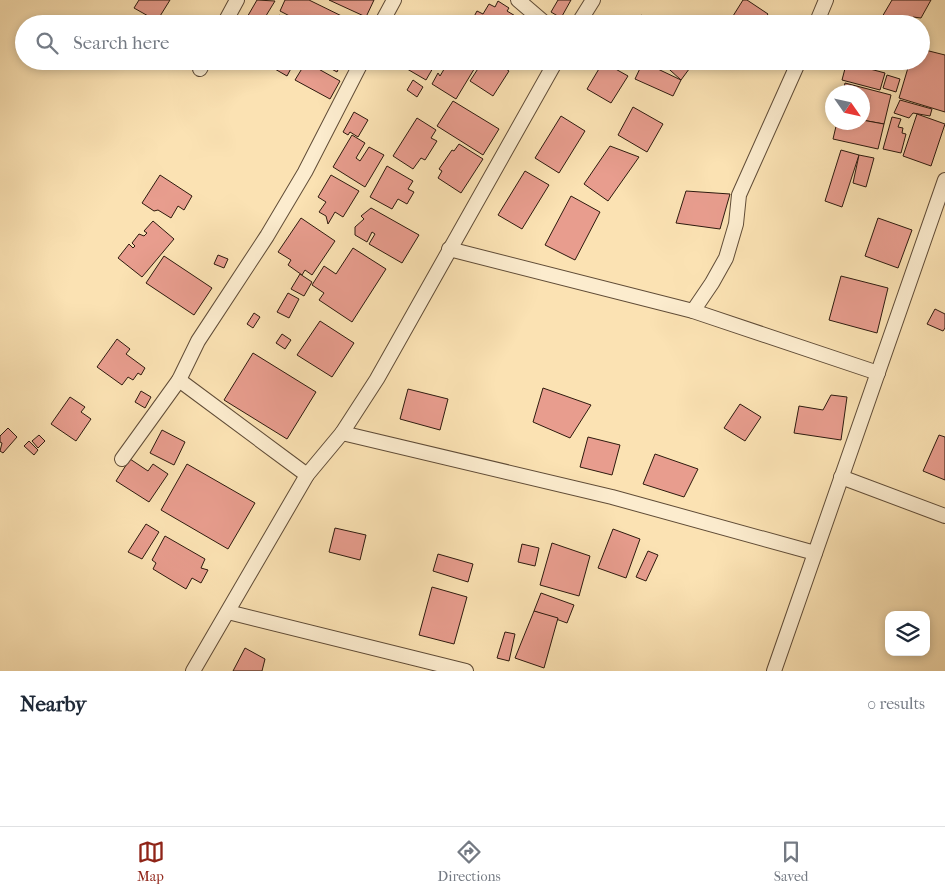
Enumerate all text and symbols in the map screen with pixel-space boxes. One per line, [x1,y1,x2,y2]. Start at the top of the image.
search box [15,15,930,70]
icon: search [33,29,61,57]
text: Search here [73,32,169,54]
north arrow [825,85,870,130]
map controls [885,611,930,656]
button: layers [885,611,930,656]
text: Nearby [20,692,86,716]
text: 0 results [867,694,925,713]
tab: Map [137,838,165,885]
tab: Directions [438,838,501,885]
tab: Saved [774,838,808,885]

